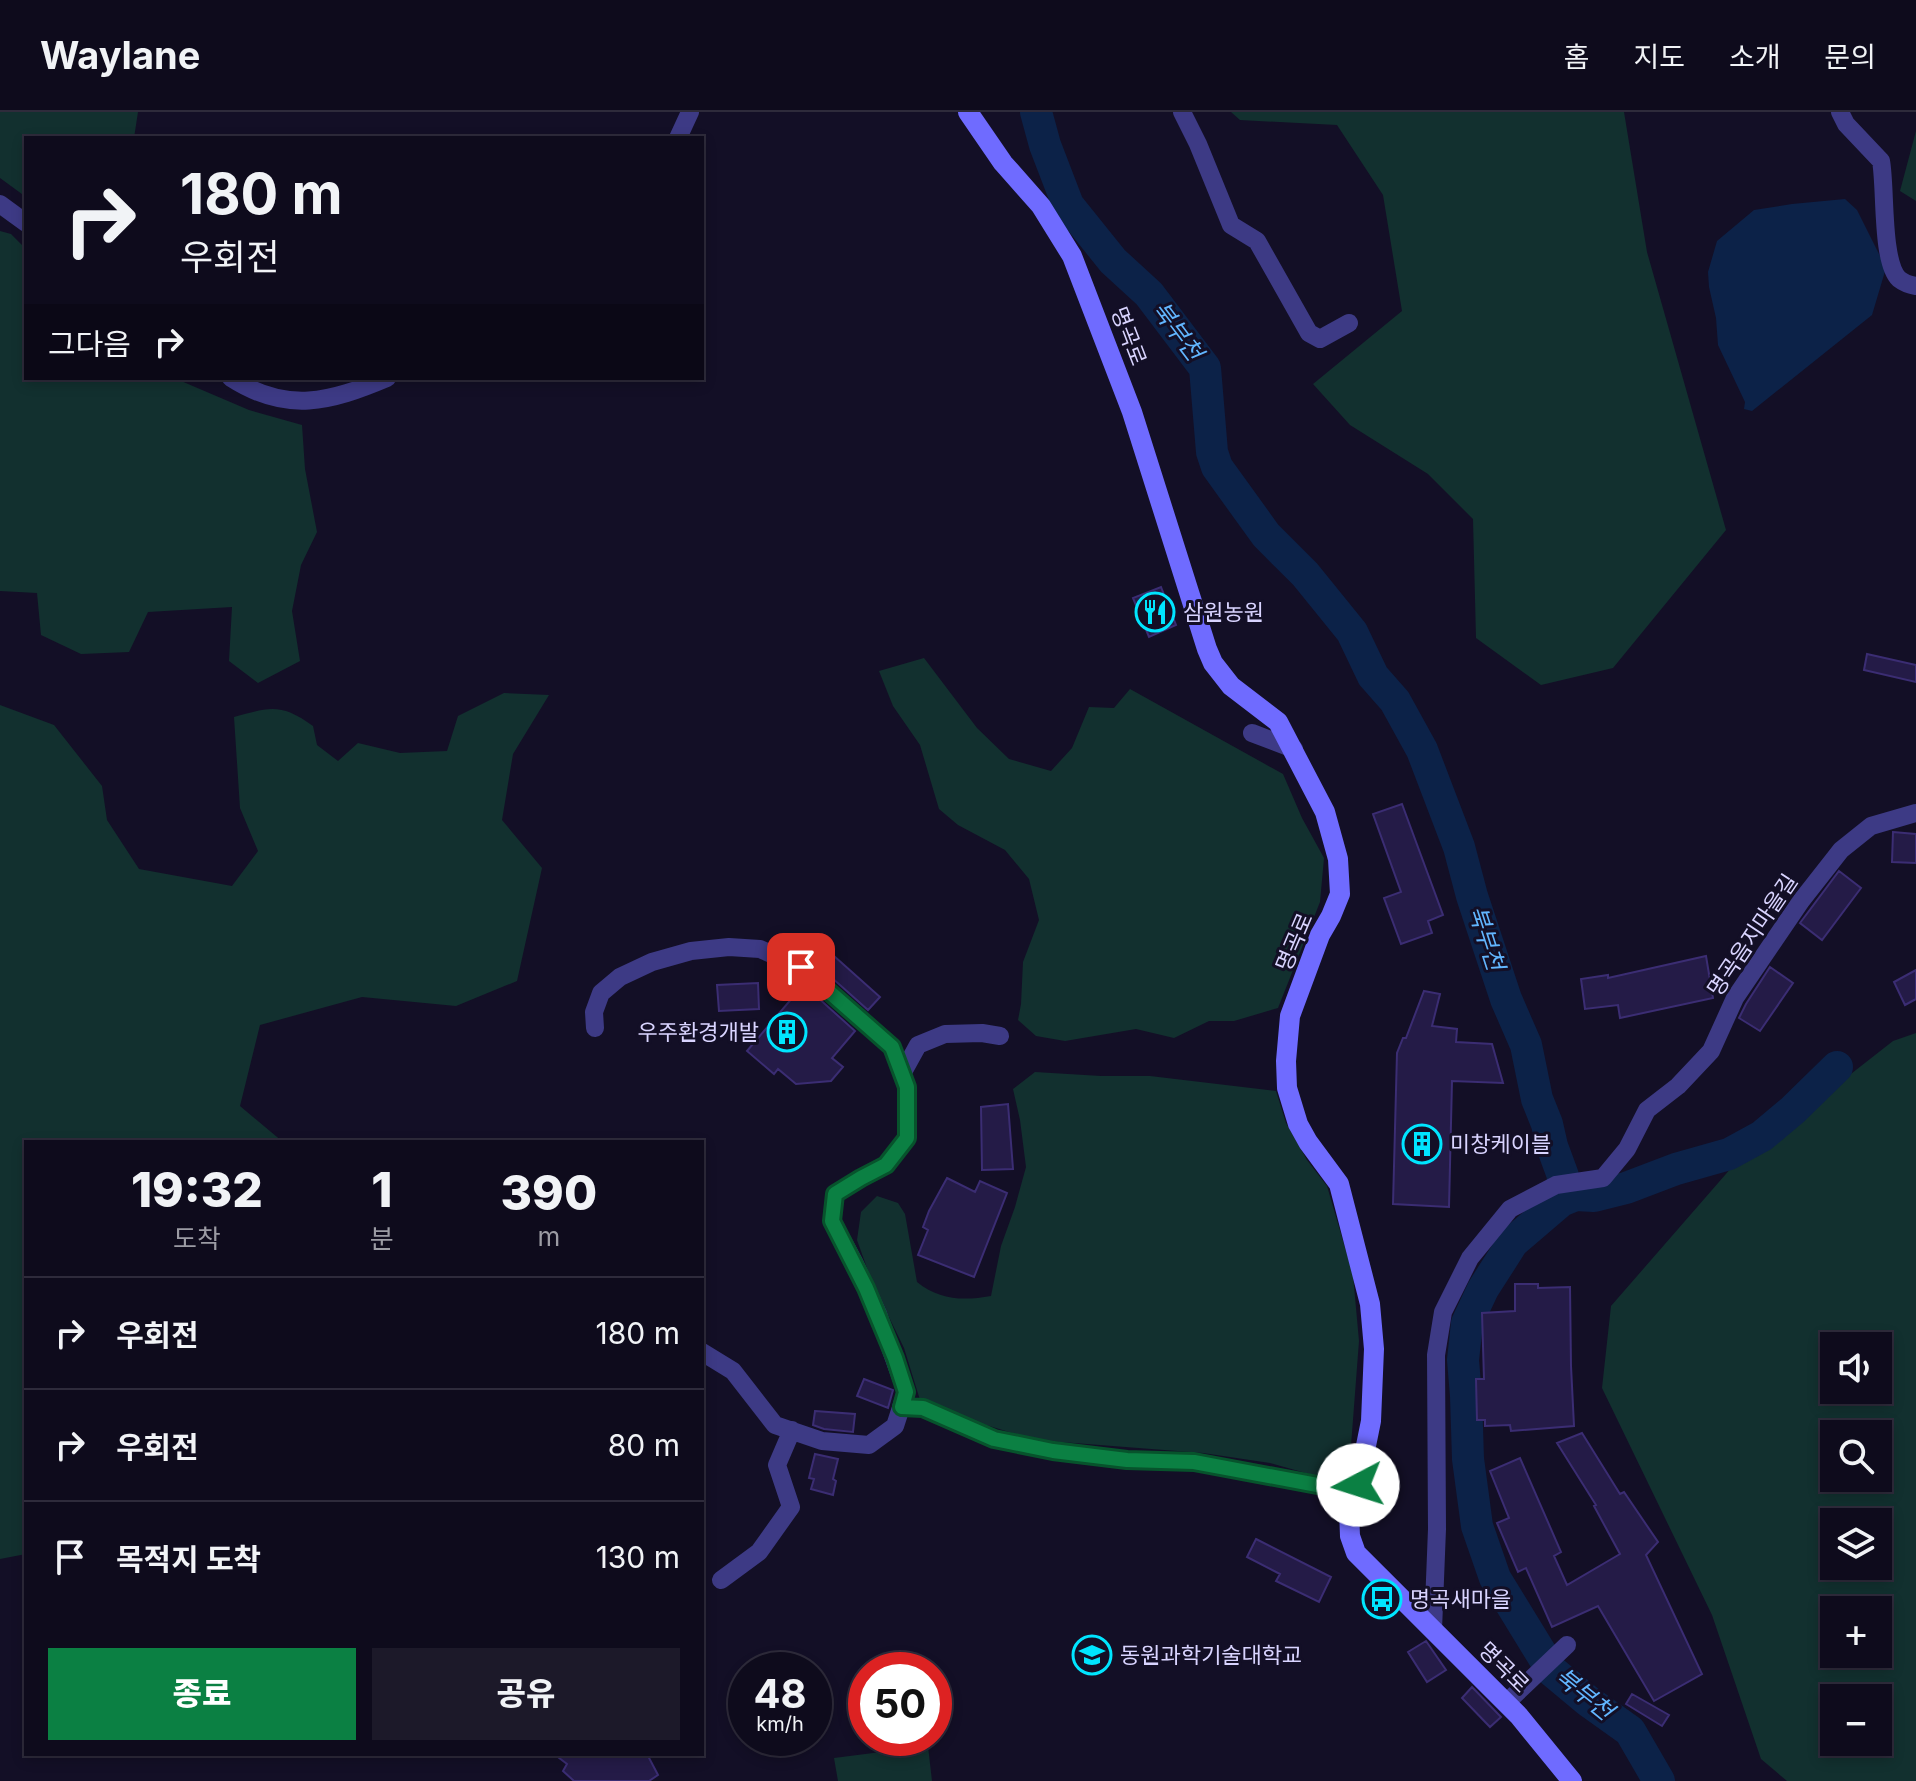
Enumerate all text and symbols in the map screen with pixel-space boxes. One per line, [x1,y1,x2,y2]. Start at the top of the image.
text: Waylane [40,32,200,78]
text: 홈 [1564,40,1589,74]
text: 지도 [1633,40,1685,74]
text: 소개 [1729,40,1780,74]
text: 문의 [1824,40,1876,74]
text: 180 m [180,160,343,228]
icon: right [48,168,152,272]
text: 우회전 [180,235,279,279]
water label: 북부천 [1146,296,1211,368]
street label: 명곡로 [1106,303,1152,369]
icon: right [147,320,191,364]
text: 그다음 [48,326,131,362]
restaurant icon: 삼원농원 [1134,591,1176,633]
place label: 삼원농원 [1183,599,1264,625]
street label: 명곡음지마을길 [1702,869,1802,1001]
water label: 북부천 [1462,902,1511,977]
street label: 명곡로 [1270,909,1318,975]
pin [767,933,835,1001]
icon: arrive [779,945,823,989]
building icon: 우주환경개발 [766,1011,808,1053]
place label: 우주환경개발 [638,1019,759,1045]
building icon: 미창케이블 [1401,1123,1443,1165]
place label: 미창케이블 [1450,1131,1551,1157]
text: 19:32 [131,1160,263,1219]
text: 1 [371,1160,392,1219]
text: 390 [501,1163,597,1222]
text: m [537,1221,560,1252]
text: 도착 [173,1223,221,1254]
text: 분 [370,1223,394,1254]
icon: right [48,1311,92,1355]
text: 180 m [596,1315,680,1351]
text: 우회전 [116,1317,199,1353]
map controls [1820,1332,1892,1756]
button: sound [1820,1332,1892,1404]
button: search [1820,1420,1892,1492]
icon: right [48,1423,92,1467]
text: 80 m [608,1427,680,1463]
text: 우회전 [116,1429,199,1465]
position arrow [1316,1443,1400,1527]
button: layers [1820,1508,1892,1580]
icon: arrive [48,1535,92,1579]
text: 130 m [596,1539,680,1575]
text: 목적지 도착 [116,1541,261,1577]
bus stop icon: 명곡새마을 [1361,1578,1403,1620]
place label: 명곡새마을 [1410,1586,1511,1612]
button: + [1820,1596,1892,1668]
school or university icon: 동원과학기술대학교 [1071,1634,1113,1676]
street label: 명곡로 [1473,1636,1535,1698]
place label: 동원과학기술대학교 [1120,1642,1302,1668]
button: 종료 [48,1648,356,1740]
button: 공유 [372,1648,680,1740]
speed limit sign: 50 [848,1652,952,1756]
water label: 북부천 [1549,1661,1621,1728]
text: 48 [753,1669,807,1718]
button: − [1820,1684,1892,1756]
text: km/h [756,1712,804,1736]

